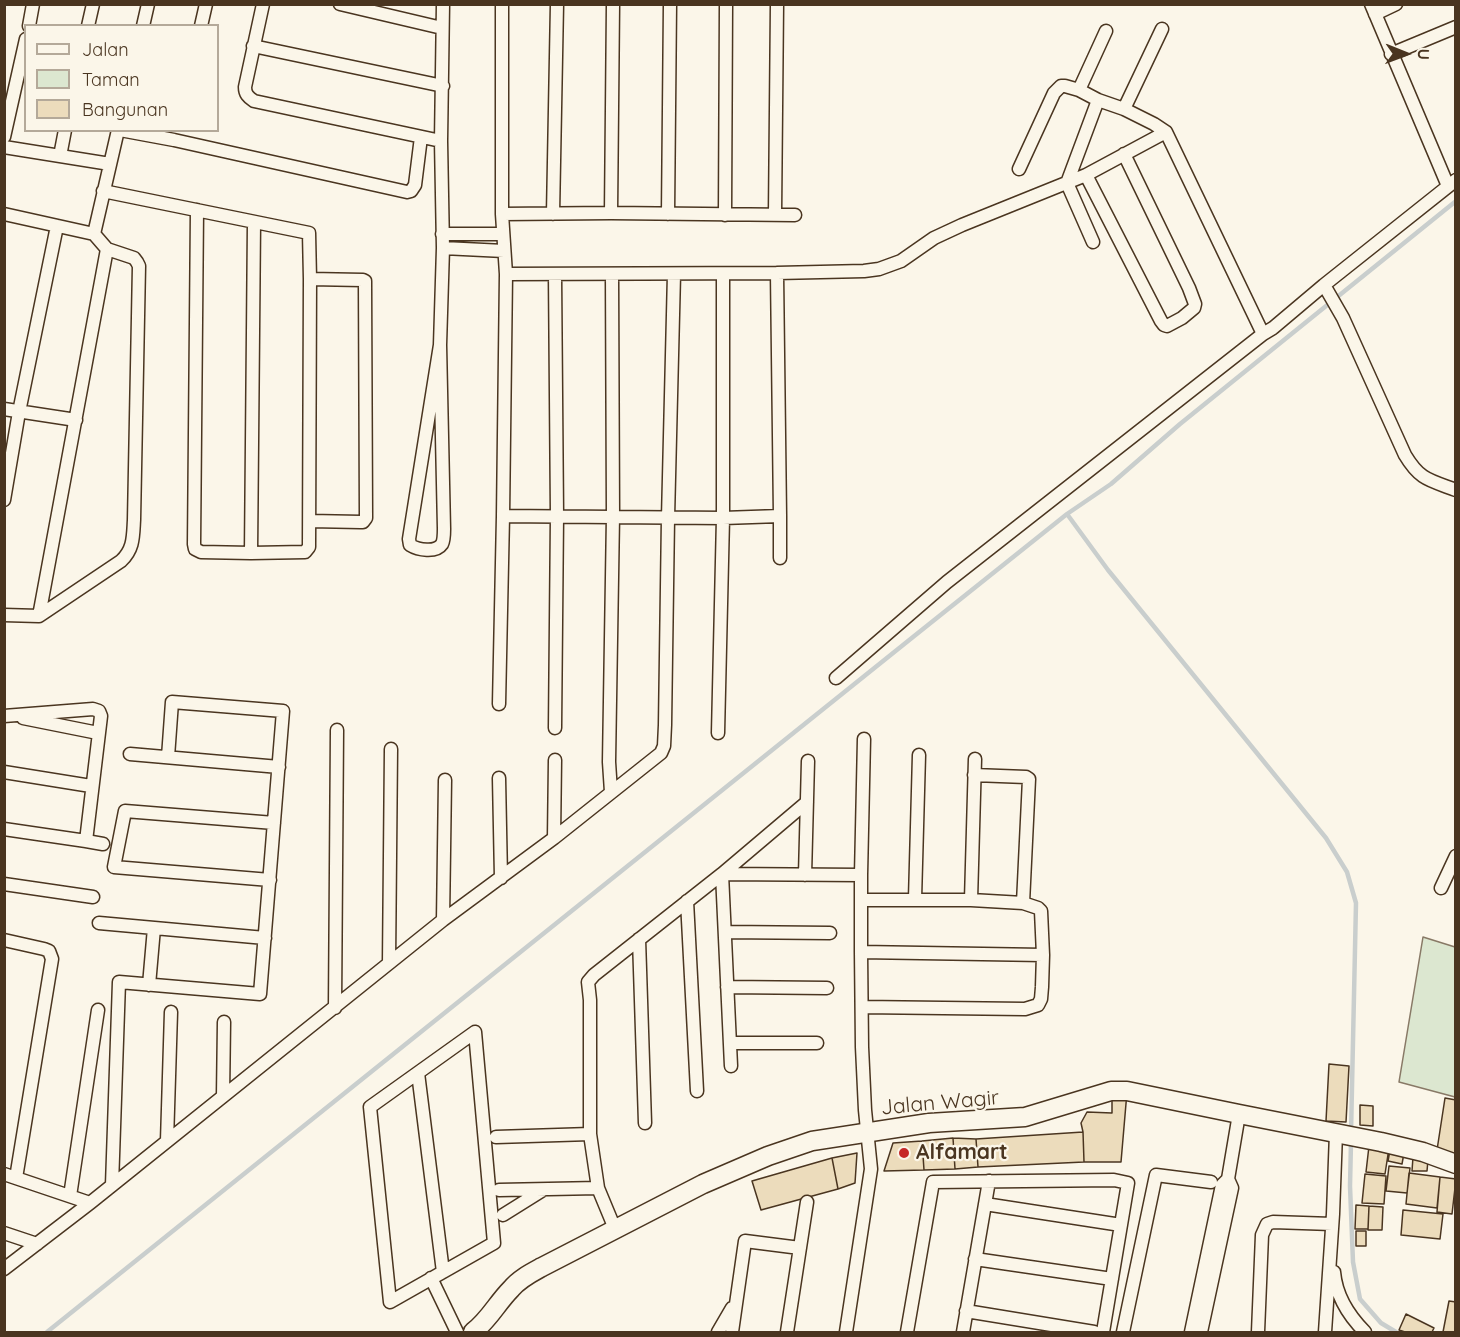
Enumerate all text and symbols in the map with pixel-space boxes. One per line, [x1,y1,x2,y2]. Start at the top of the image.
legend [24,24,219,132]
north arrow [1376,24,1436,84]
text: Jalan [82,38,129,61]
text: U [1414,48,1434,60]
text: Taman [82,68,140,91]
text: Bangunan [82,98,168,121]
street label: Jalan Wagir [880,1085,1000,1121]
place label: Alfamart [916,1140,1008,1166]
marker: Alfamart [897,1146,911,1160]

